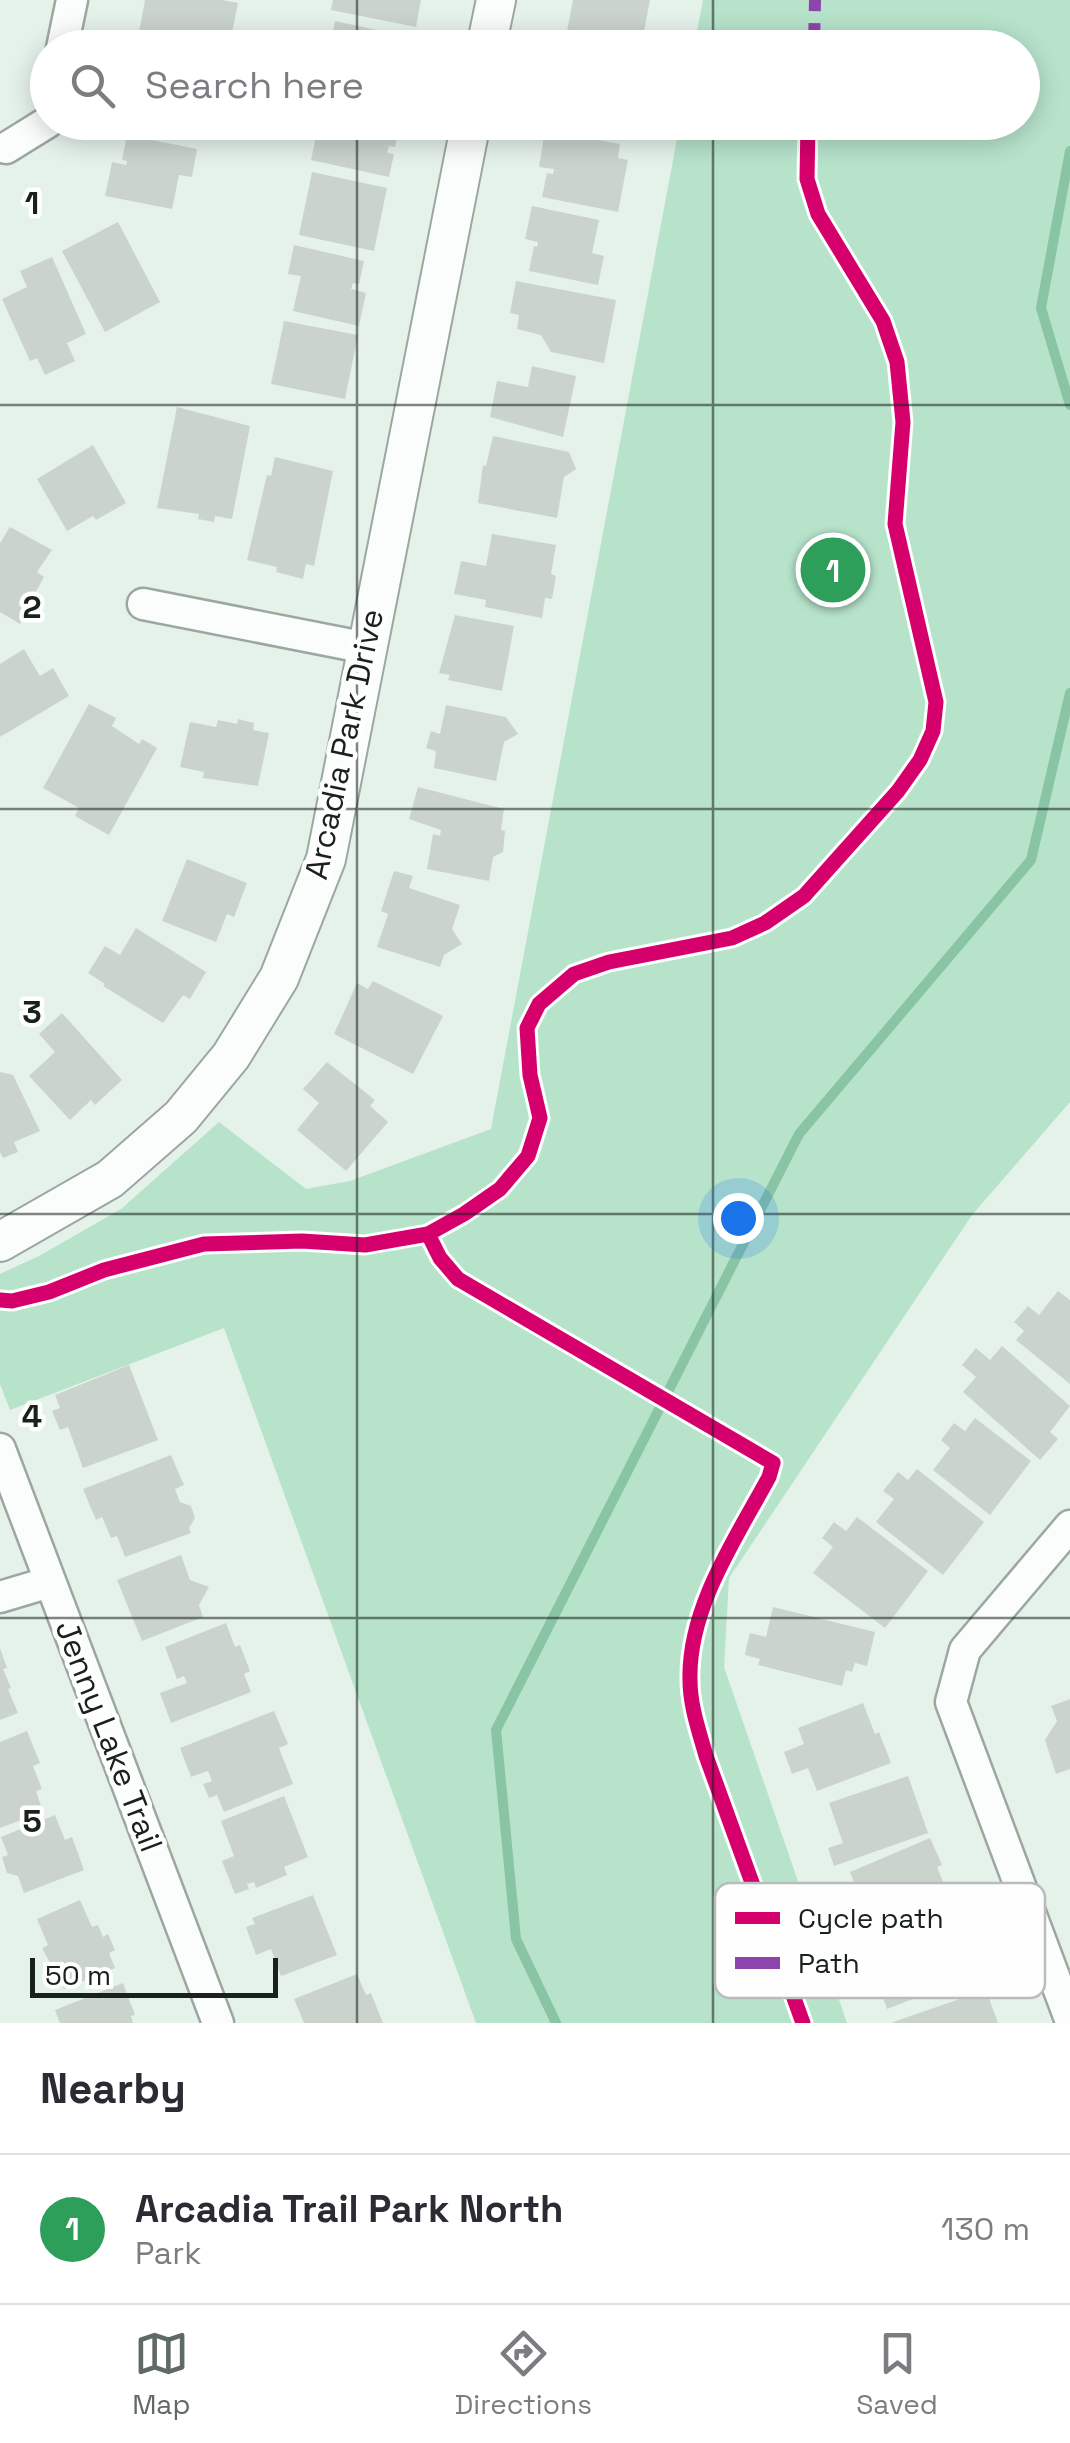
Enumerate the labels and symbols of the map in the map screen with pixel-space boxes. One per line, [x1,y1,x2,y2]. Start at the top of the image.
text: 1 [25,183,39,223]
pin: 1 [800,532,866,608]
text: 2 [22,587,42,627]
street label: Arcadia Park Drive [296,605,392,883]
text: 3 [22,992,42,1032]
your location [713,1193,764,1244]
text: 4 [22,1396,42,1436]
street label: Jenny Lake Trail [47,1615,171,1857]
text: 5 [22,1801,42,1841]
legend [715,1883,1045,1998]
text: Cycle path [798,1900,944,1936]
text: Path [798,1945,860,1981]
scale bar [30,1953,278,1998]

